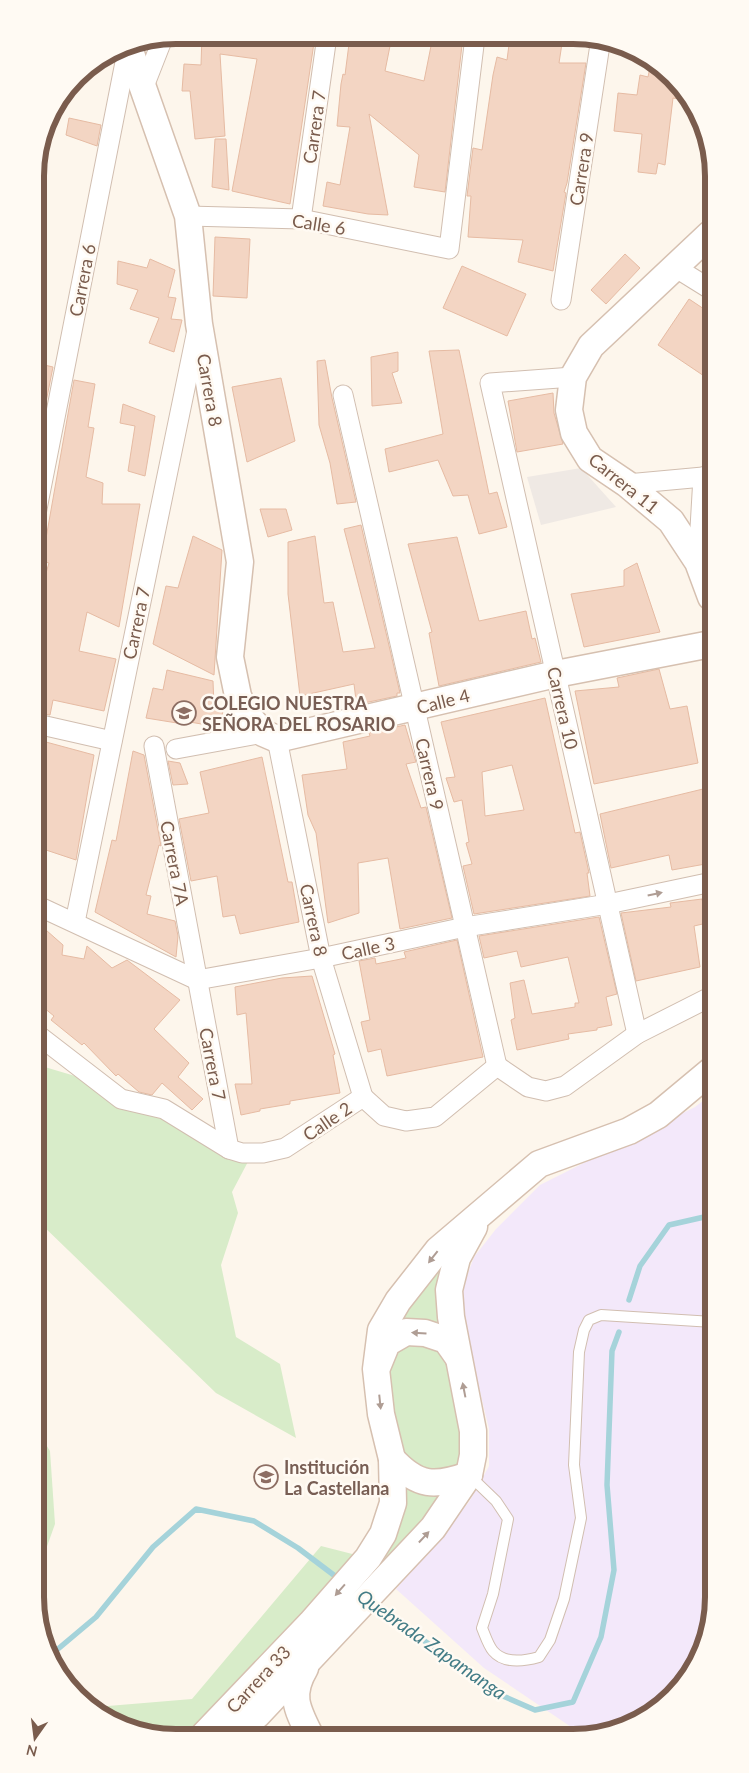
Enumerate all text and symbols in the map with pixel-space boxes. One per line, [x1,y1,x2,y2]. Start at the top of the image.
street label: Carrera 7 [298,89,330,165]
street label: Carrera 9 [564,131,598,207]
street label: Calle 6 [291,209,347,239]
street label: Carrera 6 [64,242,100,318]
street label: Carrera 8 [193,352,227,428]
street label: Carrera 11 [584,448,664,518]
street label: Carrera 7 [118,585,154,661]
street label: Carrera 10 [543,665,583,751]
street label: Calle 4 [414,684,472,718]
place label: COLEGIO NUESTRA SEÑORA DEL ROSARIO [202,692,395,735]
school or university icon: COLEGIO NUESTRA SEÑORA DEL ROSARIO [171,700,197,726]
street label: Carrera 9 [411,736,449,812]
street label: Carrera 7A [156,819,194,908]
street label: Carrera 8 [296,882,332,958]
one-way arrow [648,890,663,898]
street label: Calle 3 [339,932,397,964]
street label: Carrera 7 [195,1026,231,1102]
street label: Calle 2 [298,1097,356,1145]
one-way arrow [427,1250,438,1263]
one-way arrow [410,1328,426,1336]
one-way arrow [460,1382,468,1398]
one-way arrow [376,1395,384,1411]
place label: Institución La Castellana [284,1456,389,1499]
school or university icon: Institución La Castellana [253,1464,279,1490]
one-way arrow [418,1531,430,1543]
one-way arrow [334,1584,345,1597]
water label: Quebrada Zapamanga [353,1584,511,1704]
street label: Carrera 33 [221,1641,295,1717]
north arrow [10,1713,60,1763]
text: N [24,1742,39,1761]

